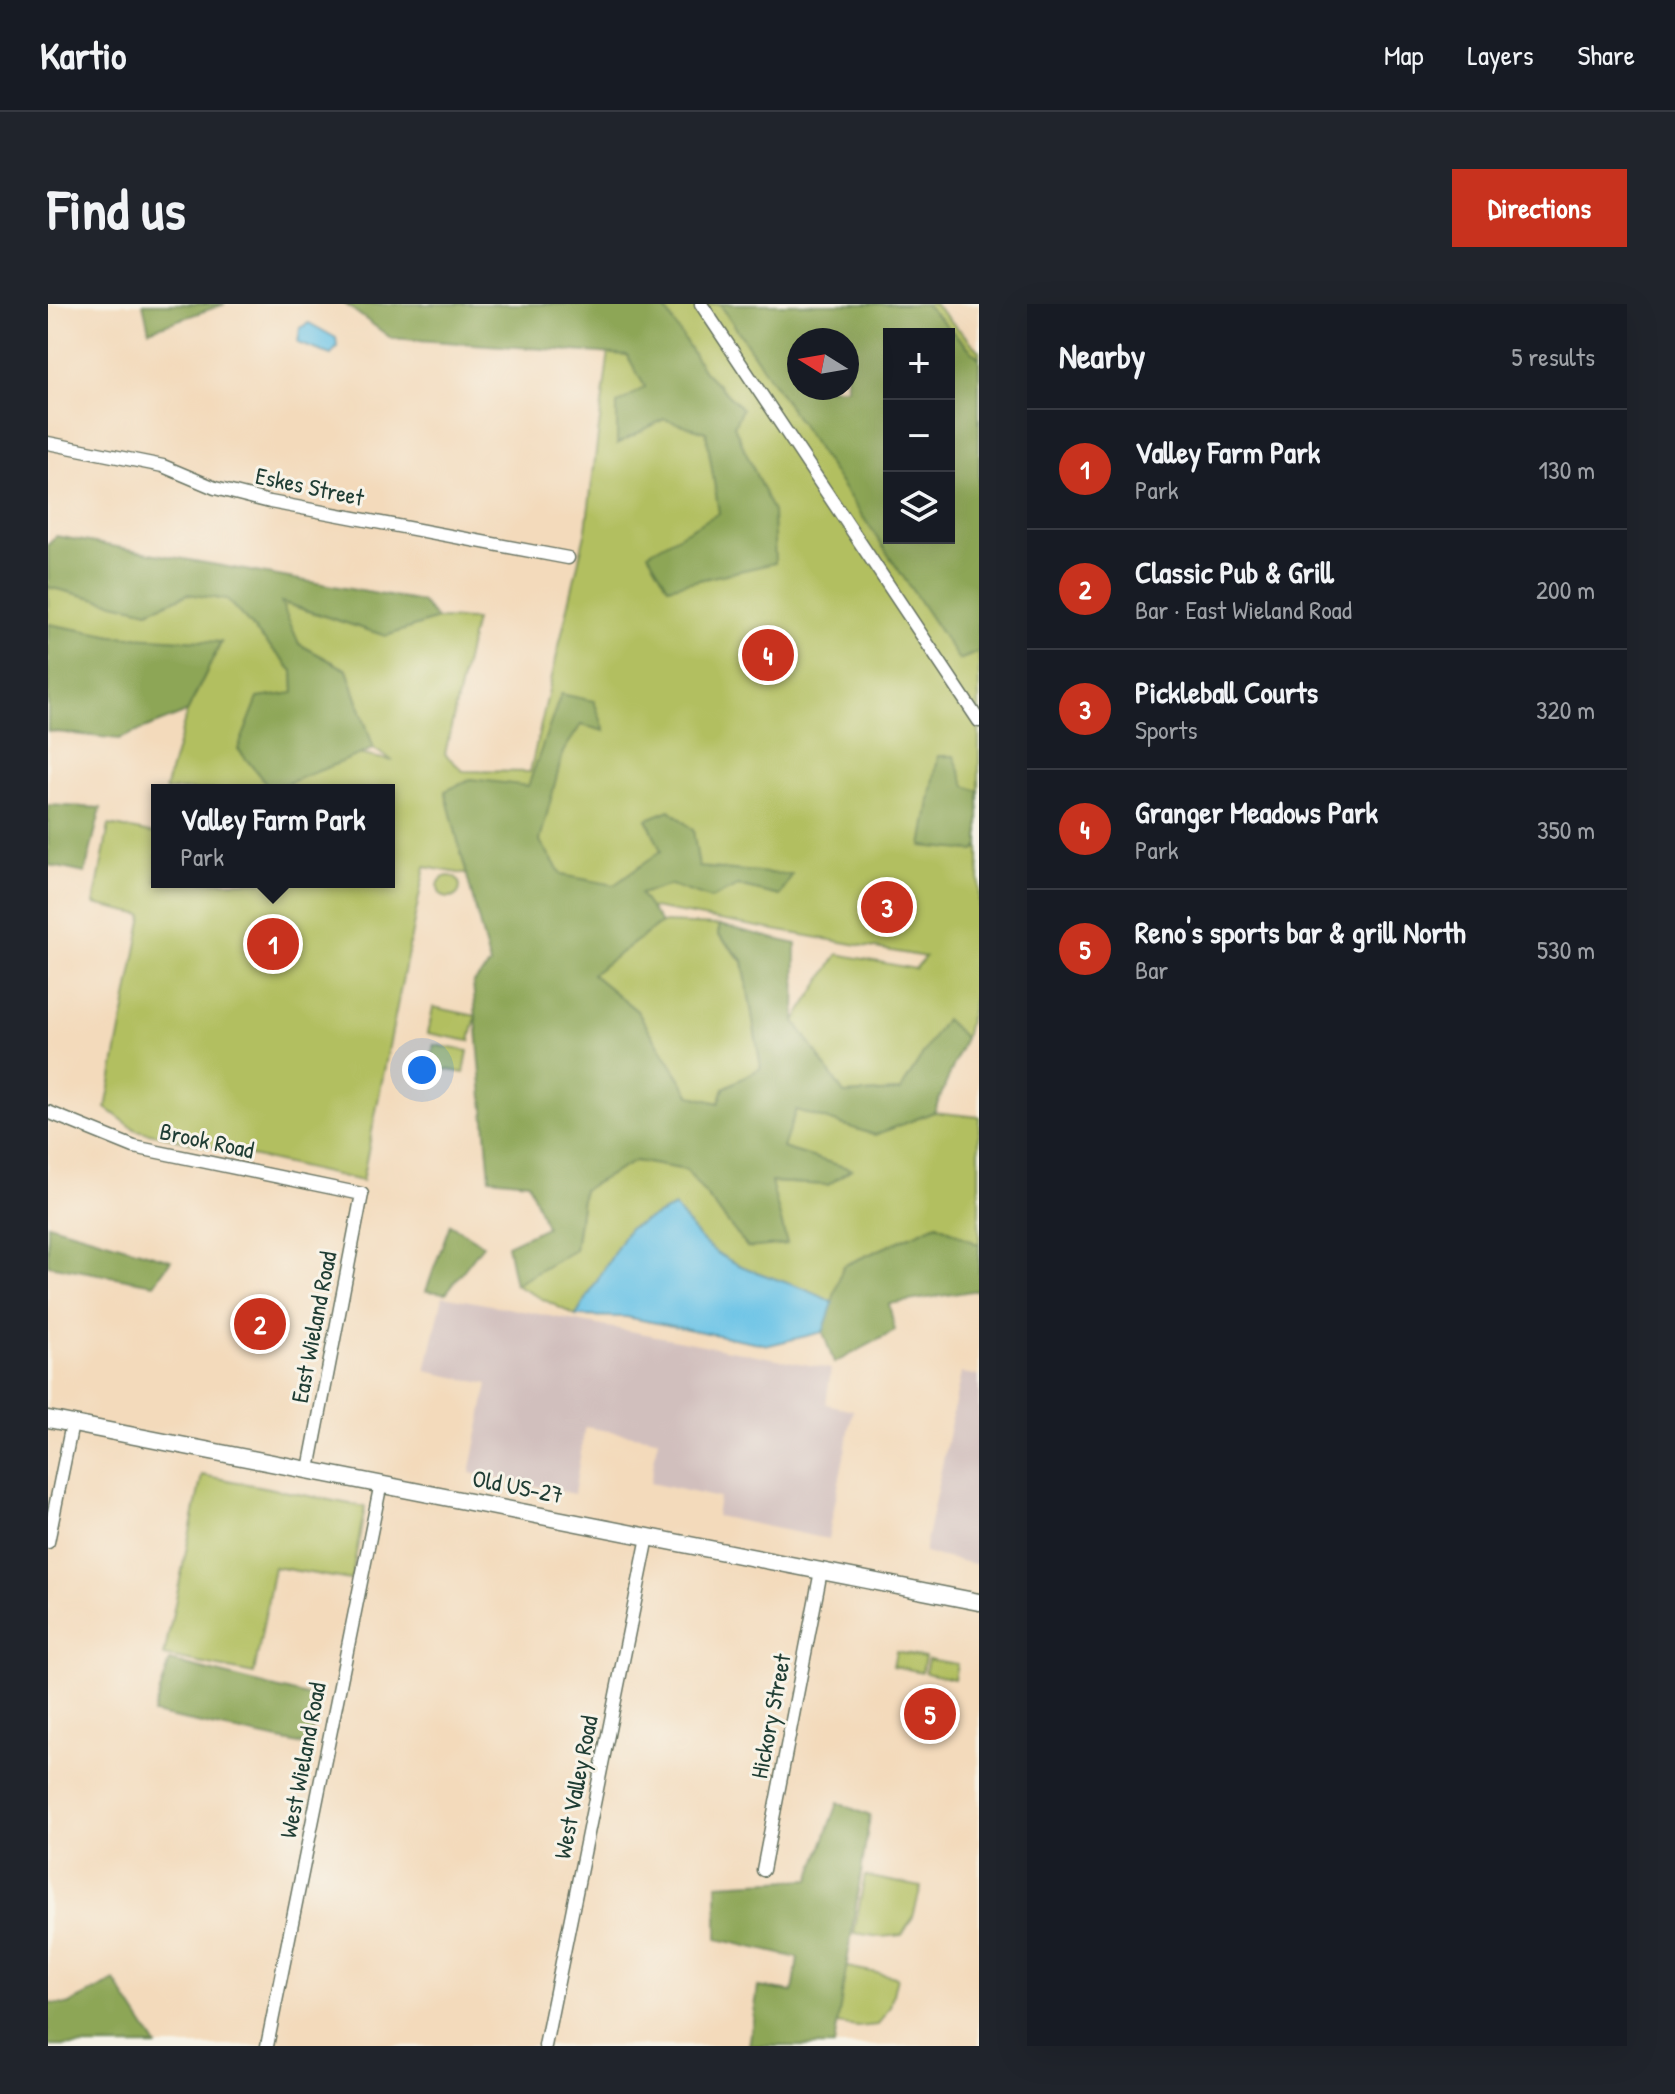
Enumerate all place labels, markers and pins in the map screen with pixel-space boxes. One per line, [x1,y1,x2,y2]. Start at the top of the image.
pin: 4 [742,625,794,685]
pin: 3 [861,877,913,937]
pin: 1 [247,914,299,974]
pin: 2 [234,1294,286,1354]
pin: 5 [904,1684,956,1744]

